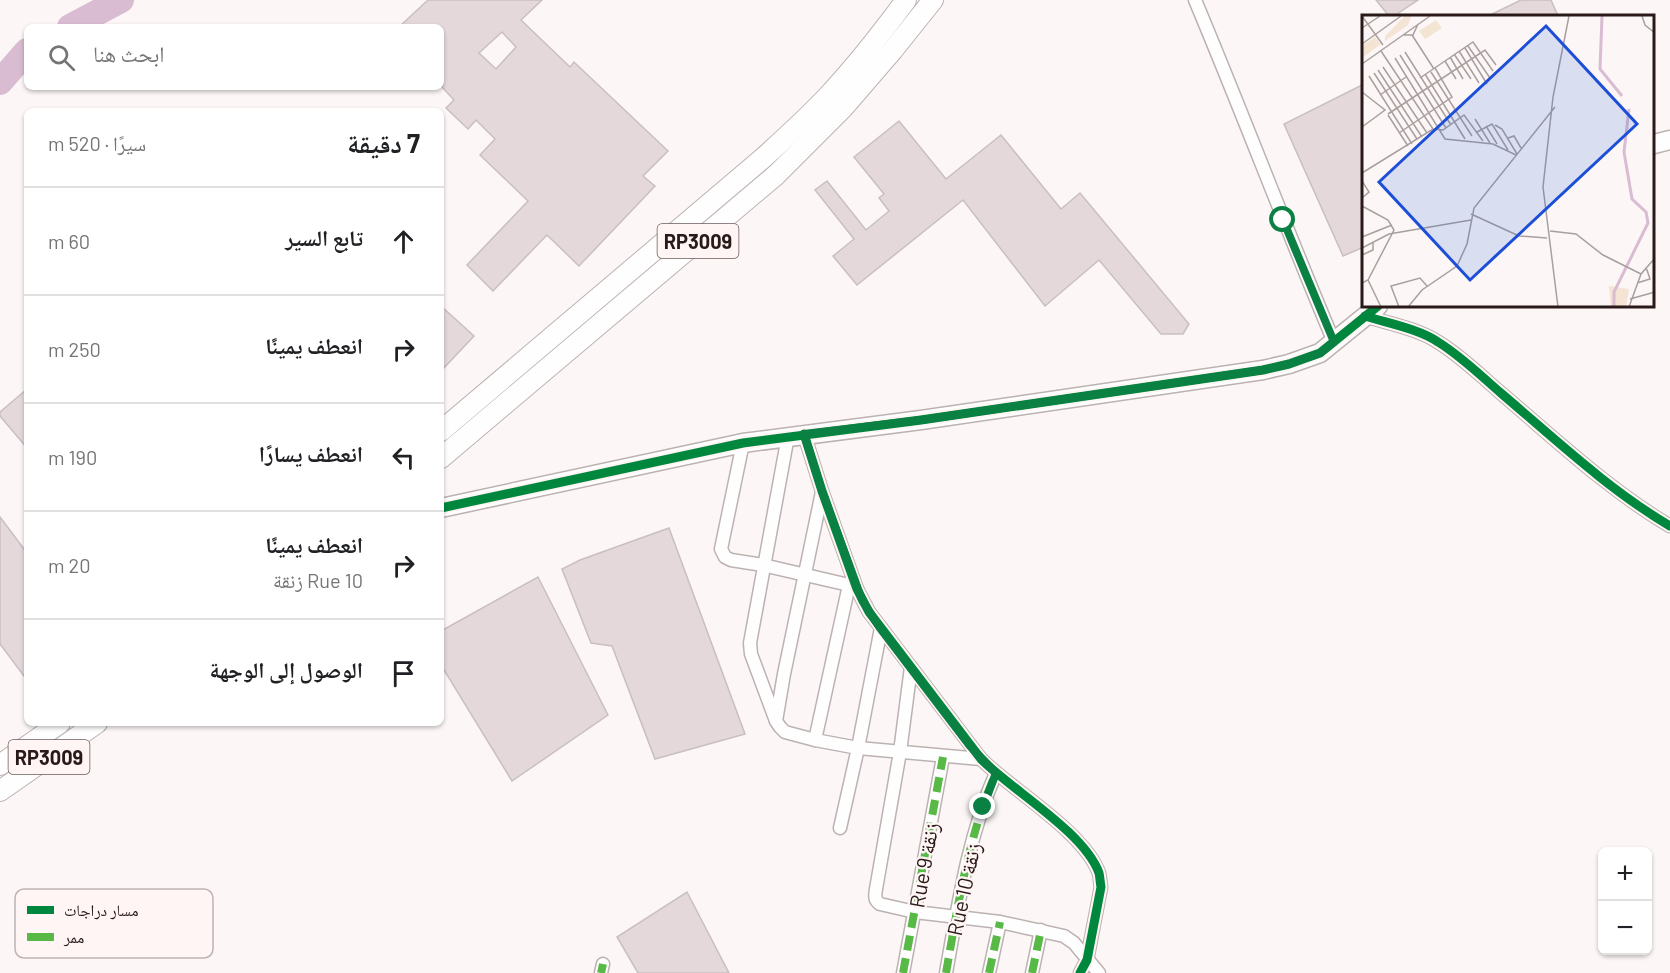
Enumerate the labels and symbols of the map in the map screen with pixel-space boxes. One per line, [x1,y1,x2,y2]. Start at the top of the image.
inset map [1362,15,1655,308]
route start [1269,206,1295,232]
road number: RP3009 [658,224,738,258]
road number: RP3009 [8,740,90,774]
route end [969,793,995,819]
street label: Rue 9 زنقة [903,820,943,910]
street label: Rue 10 زنقة [941,840,985,938]
legend [15,889,213,958]
text: مسار دراجات [64,900,139,920]
text: ممر [63,927,84,947]

